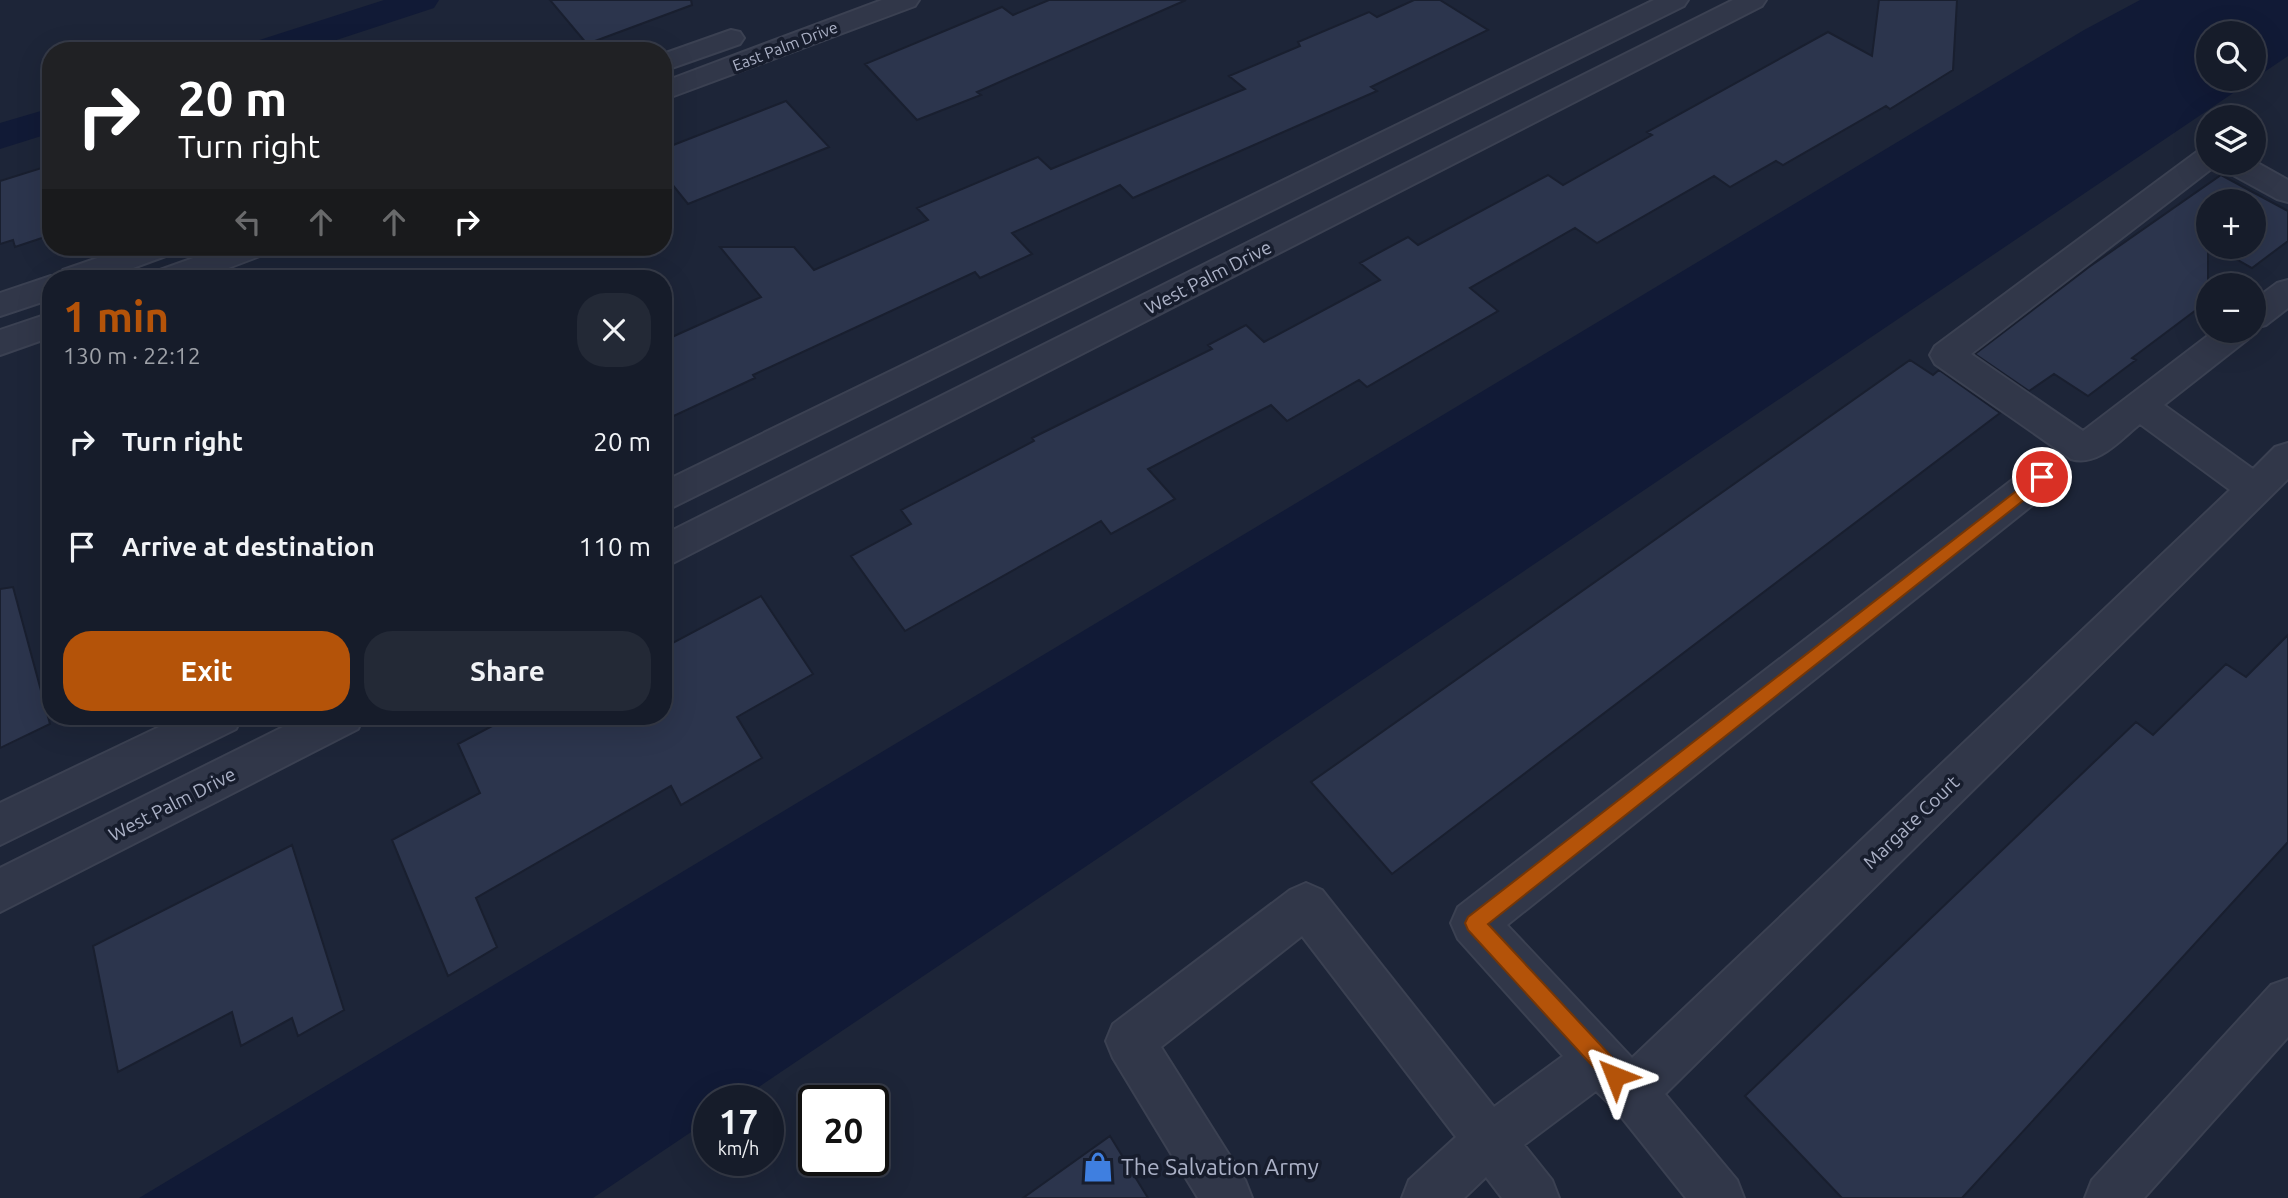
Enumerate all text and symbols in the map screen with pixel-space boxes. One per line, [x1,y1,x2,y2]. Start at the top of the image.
street label: East Palm Drive [730,18,840,74]
map controls [2196,21,2266,343]
button: search [2196,21,2266,91]
icon: right [63,70,154,161]
text: 20 m [178,70,287,125]
button: layers [2196,105,2266,175]
text: Turn right [178,128,320,164]
button: + [2196,189,2266,259]
icon: left [229,203,267,241]
icon: ahead [302,203,340,241]
icon: ahead [375,203,413,241]
icon: right [448,203,486,241]
street label: West Palm Drive [1141,236,1275,318]
button: − [2196,273,2266,343]
text: 1 min [63,293,169,340]
button: close [577,293,651,367]
text: 130 m · 22:12 [63,343,201,368]
icon: right [63,423,101,461]
text: Turn right [122,427,243,456]
text: 20 m [593,427,651,456]
pin [2012,447,2072,507]
icon: arrive [2023,458,2061,496]
icon: arrive [63,528,101,566]
text: Arrive at destination [122,532,375,561]
text: 110 m [579,532,651,561]
button: Exit [63,631,350,711]
button: Share [364,631,651,711]
street label: West Palm Drive [105,763,239,845]
street label: Margate Court [1859,770,1964,873]
position arrow [1578,1039,1652,1113]
speed limit sign: 20 [798,1085,889,1176]
text: 17 [719,1101,758,1141]
text: km/h [718,1138,759,1158]
shop icon: The Salvation Army [1081,1150,1115,1184]
place label: The Salvation Army [1121,1154,1319,1179]

